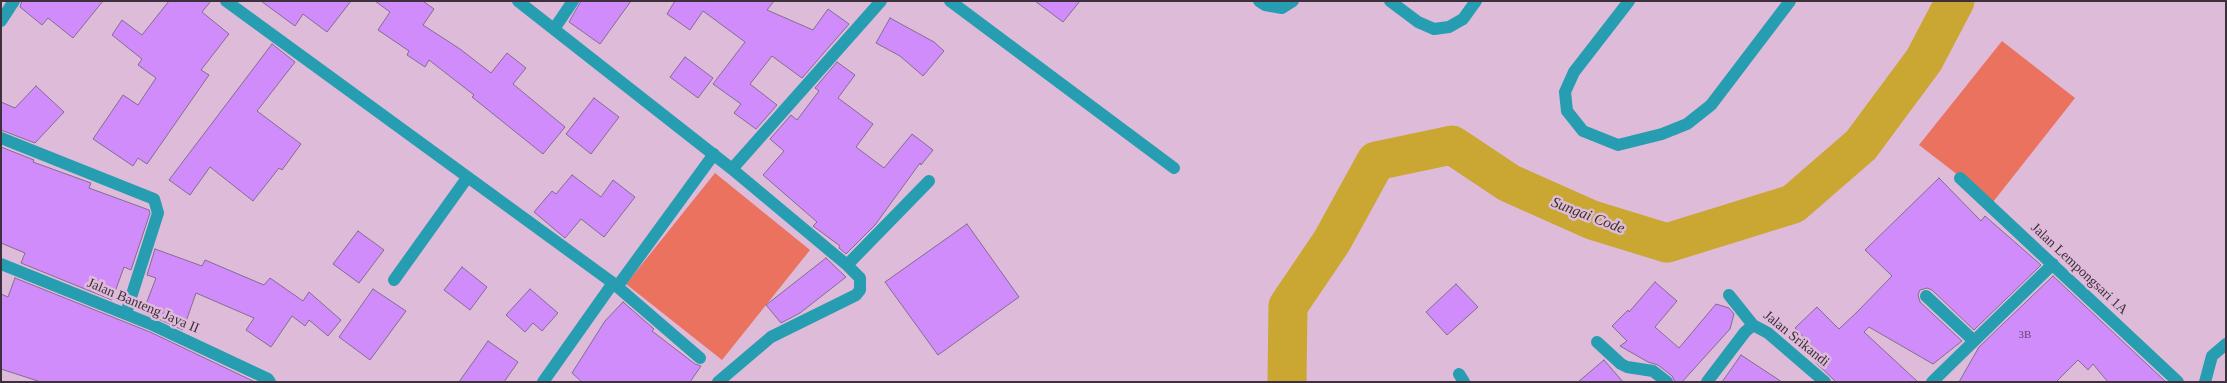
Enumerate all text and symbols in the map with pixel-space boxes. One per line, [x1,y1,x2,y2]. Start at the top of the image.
water label: Sungai Code [1549,194,1627,238]
street label: Jalan Lempongsari 1A [2027,220,2131,318]
street label: Jalan Banteng Jaya II [84,275,202,337]
street label: Jalan Srikandi [1760,307,1832,371]
house number: 3B [2019,328,2031,342]

